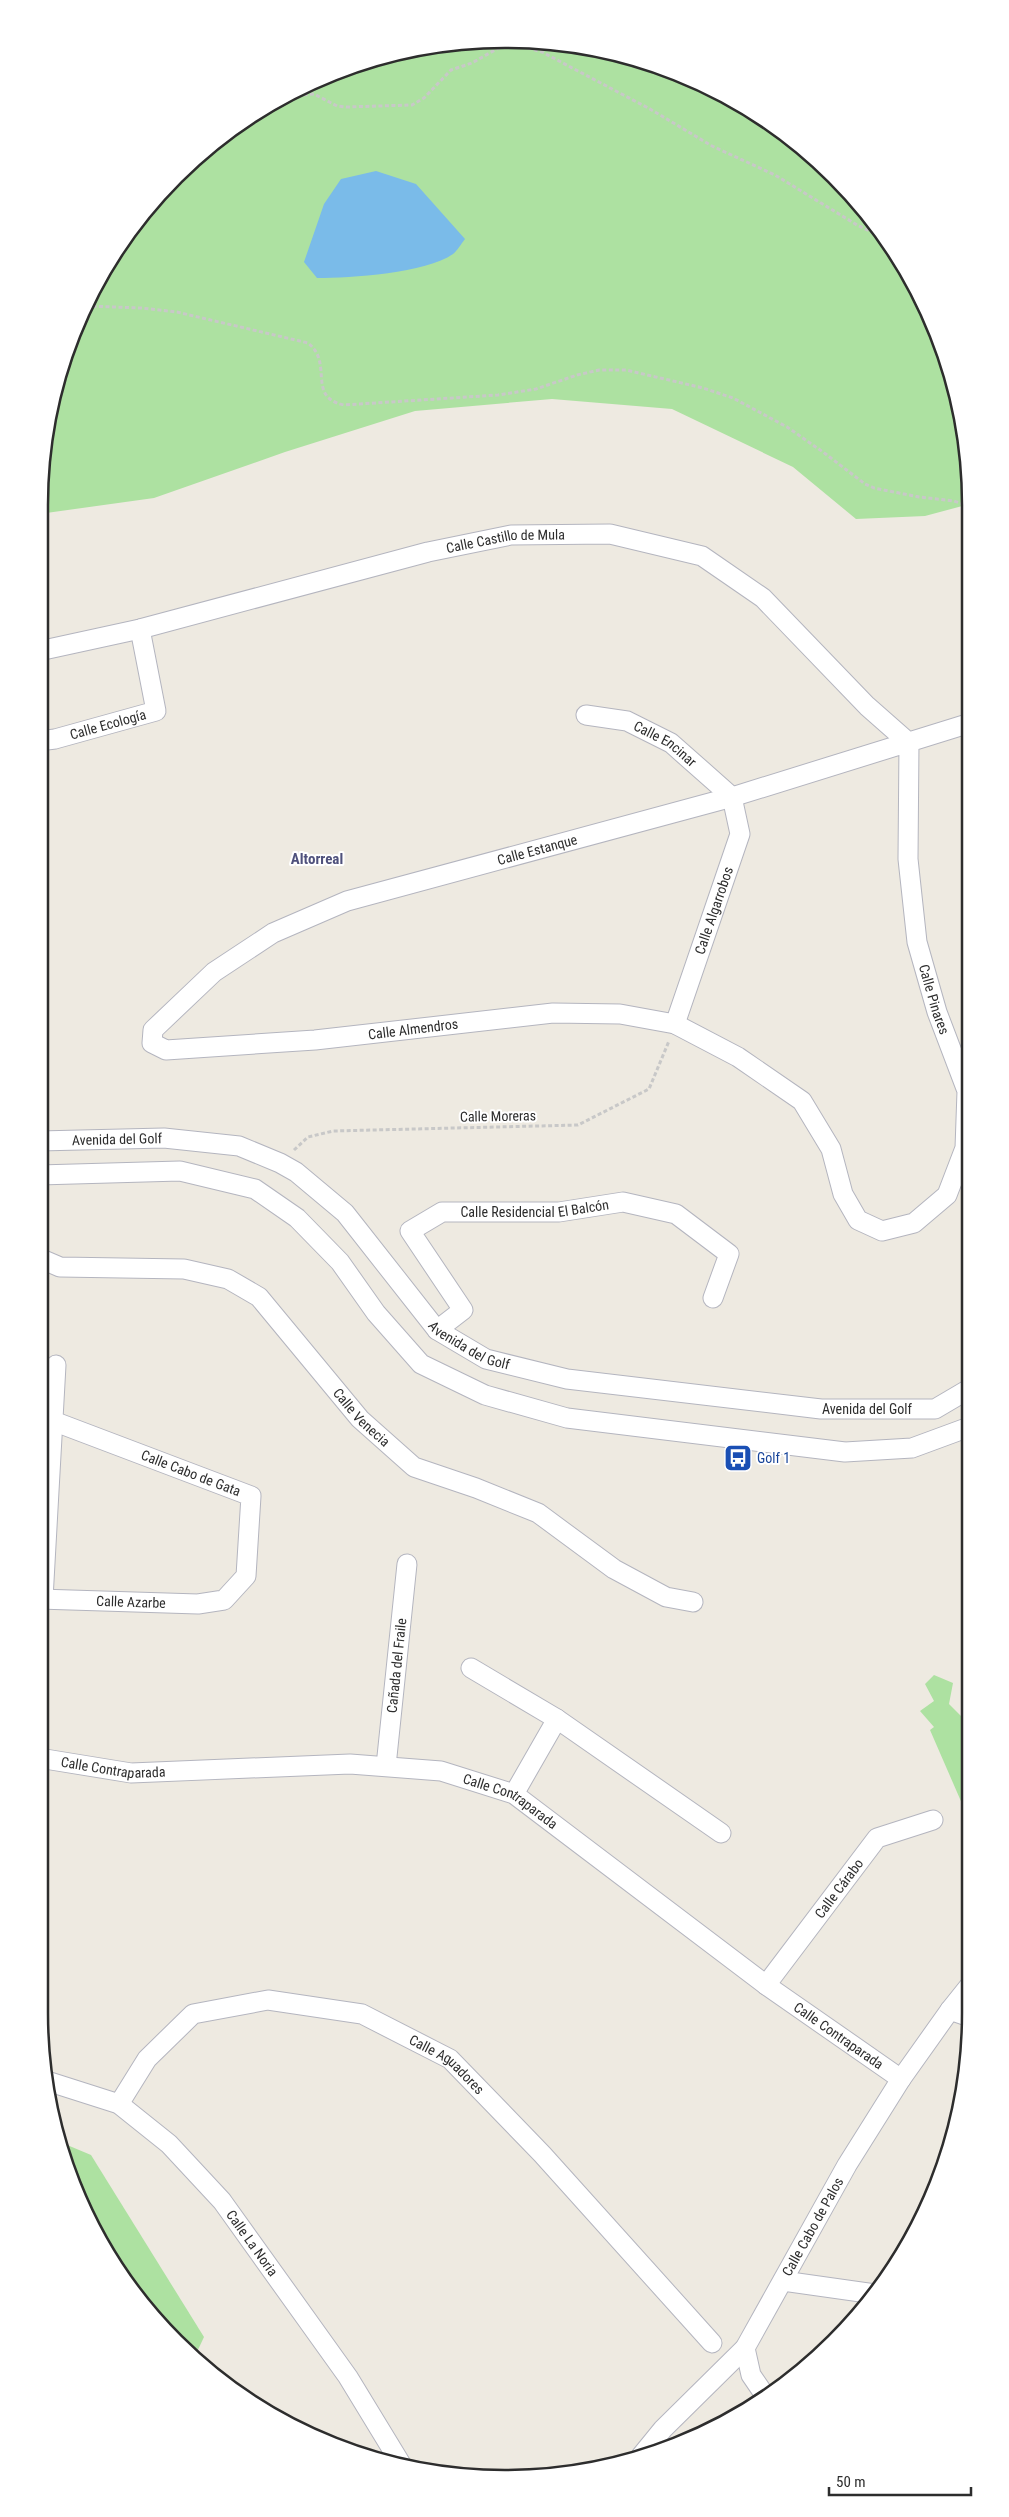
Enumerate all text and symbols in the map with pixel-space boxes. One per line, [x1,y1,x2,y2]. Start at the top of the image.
street label: Calle Castillo de Mula [445,526,565,556]
street label: Calle Ecología [68,706,148,743]
street label: Calle Encinar [631,718,700,770]
street label: Calle Estanque [495,831,579,868]
district label: Altorreal [291,850,343,868]
street label: Calle Algarrobos [691,865,736,956]
street label: Calle Pinares [916,962,953,1036]
street label: Calle Almendros [367,1016,459,1042]
street label: Calle Moreras [460,1107,536,1125]
street label: Avenida del Golf [72,1130,163,1148]
street label: Calle Residencial El Balcón [460,1196,610,1220]
street label: Avenida del Golf [425,1318,512,1373]
street label: Calle Venecia [330,1385,393,1450]
street label: Avenida del Golf [822,1401,913,1417]
bus stop icon: Golf 1 [723,1443,753,1473]
street label: Calle Cabo de Gata [139,1447,243,1499]
place label: Golf 1 [757,1450,790,1466]
street label: Calle Azarbe [96,1593,166,1611]
street label: Cañada del Fraile [384,1617,409,1714]
street label: Calle Contraparada [60,1754,166,1781]
street label: Calle Contraparada [461,1770,561,1832]
street label: Calle Cárabo [811,1856,866,1921]
street label: Calle Contraparada [791,1999,887,2072]
street label: Calle Aguadores [407,2032,488,2097]
street label: Calle Cabo de Palos [779,2175,847,2279]
street label: Calle La Noria [223,2207,281,2279]
scale bar [829,2464,972,2496]
text: 50 m [836,2473,866,2491]

